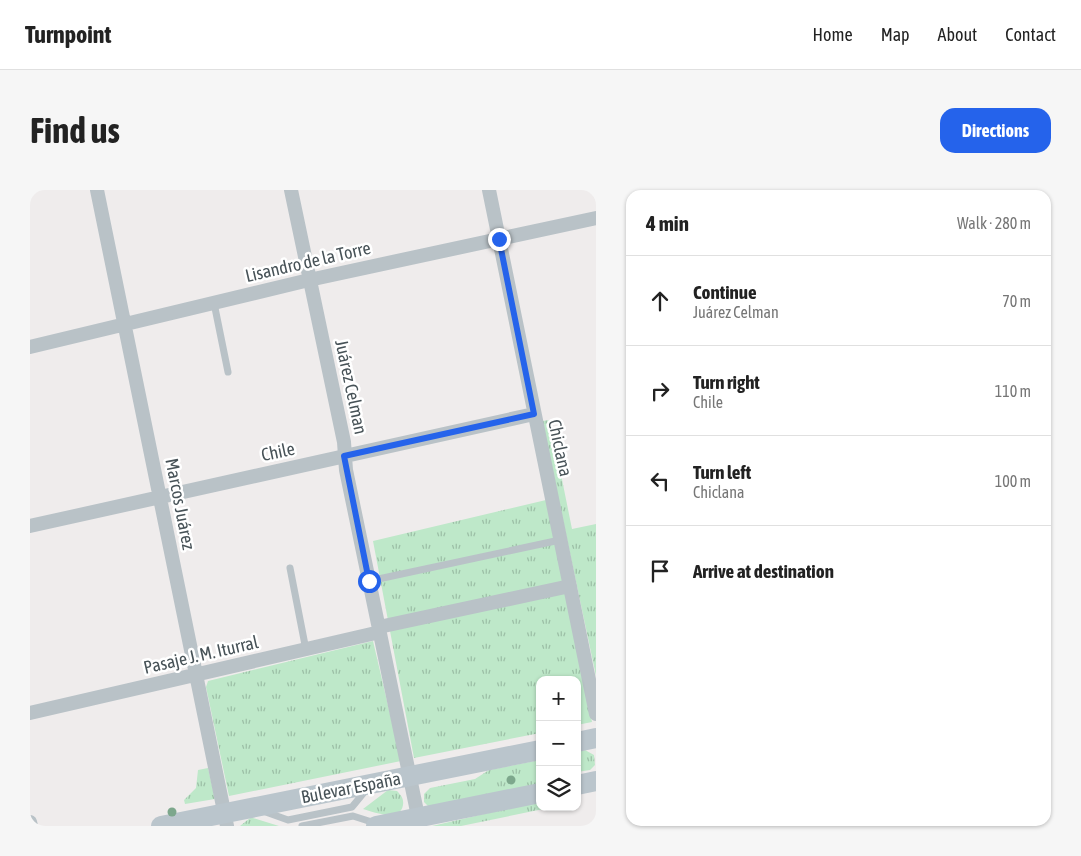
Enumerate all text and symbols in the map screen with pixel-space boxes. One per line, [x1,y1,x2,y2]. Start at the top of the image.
text: Turnpoint [25,21,111,48]
text: Home [813,24,853,45]
text: Map [881,24,910,45]
text: About [938,24,977,45]
text: Contact [1005,24,1056,45]
button: Directions [940,108,1051,153]
text: Find us [30,110,120,150]
text: 4 min [646,211,689,235]
text: Walk · 280 m [957,214,1031,232]
route end [488,228,511,251]
street label: Lisandro de la Torre [243,237,373,286]
text: Continue [693,281,757,303]
icon: ahead [646,287,674,315]
text: 70 m [1002,292,1031,310]
text: Juárez Celman [693,303,779,321]
street label: Juárez Celman [331,338,372,436]
text: Turn right [693,371,760,393]
icon: right [646,377,674,405]
text: 110 m [995,382,1031,400]
text: Chile [693,393,723,411]
street label: Chiclana [544,417,577,478]
street label: Chile [259,438,297,465]
street label: Marcos Juárez [161,457,200,552]
text: Turn left [693,461,751,483]
icon: left [646,467,674,495]
text: 100 m [995,472,1031,490]
text: Chiclana [693,483,744,501]
icon: arrive [646,557,674,585]
text: Arrive at destination [693,560,834,582]
route start [358,570,381,593]
street label: Pasaje J. M. Iturral [142,631,260,678]
map controls [536,676,581,811]
button: + [536,676,581,721]
button: − [536,721,581,766]
button: layers [536,766,581,811]
street label: Bulevar España [299,768,403,807]

